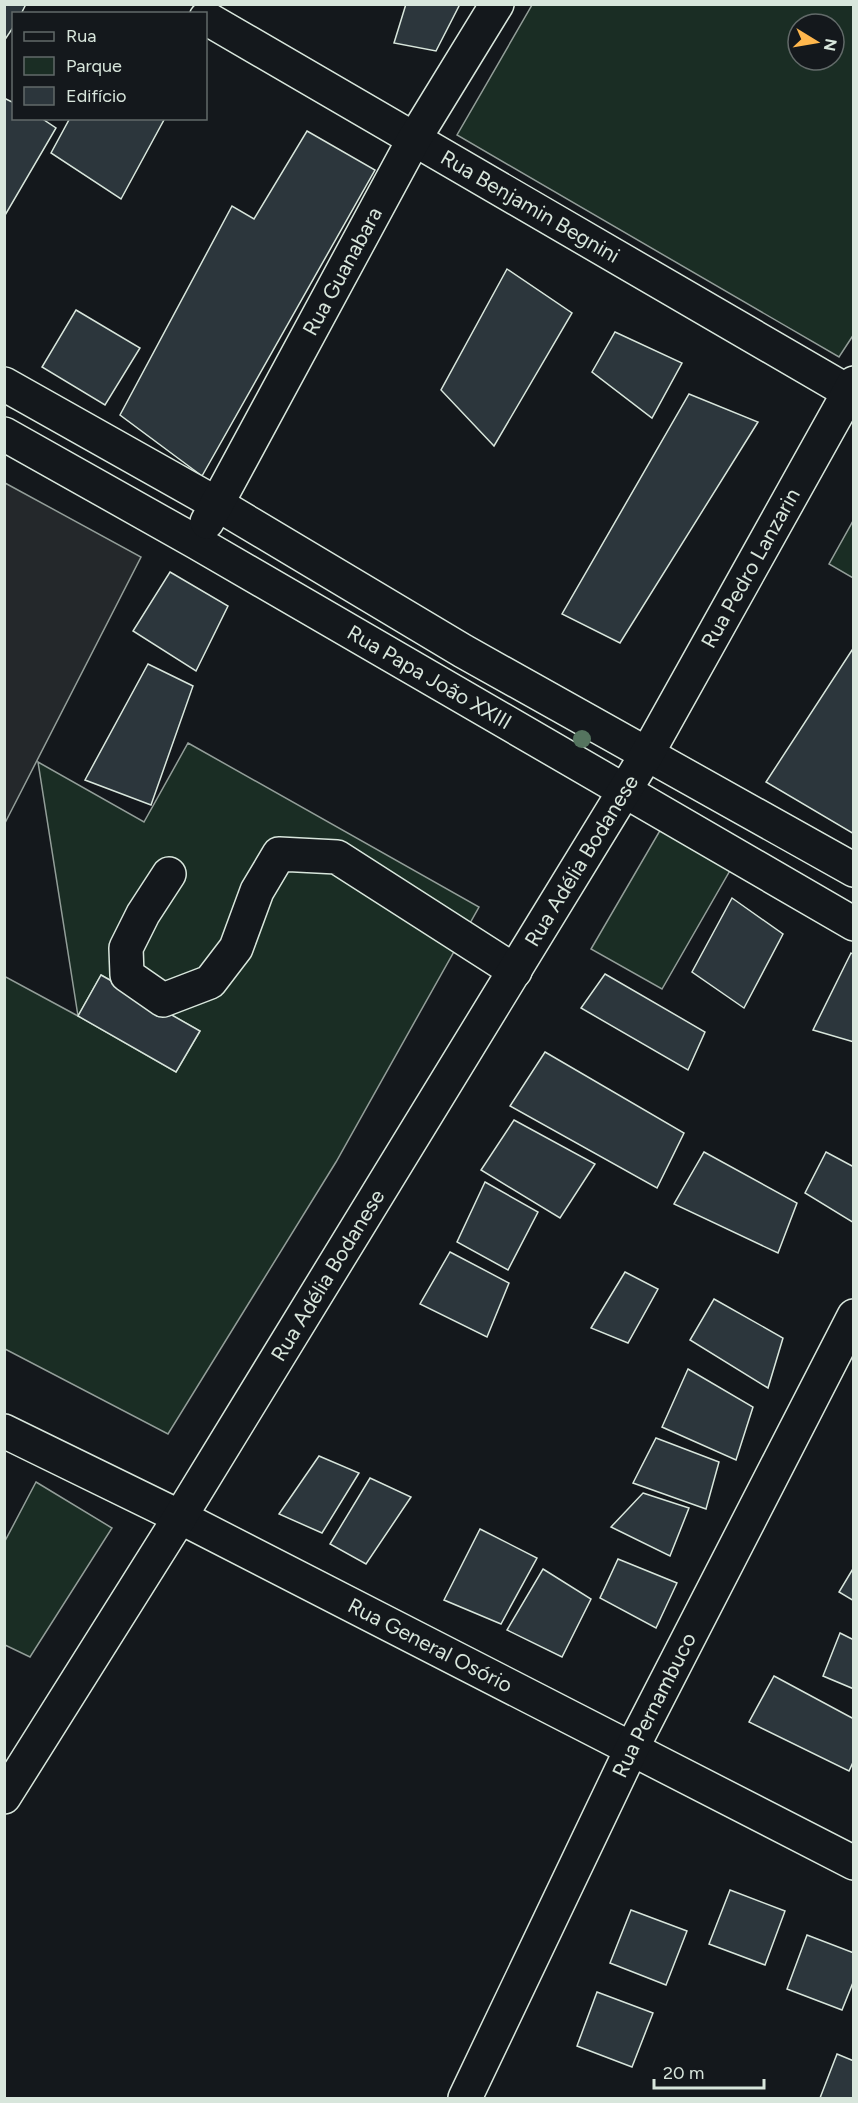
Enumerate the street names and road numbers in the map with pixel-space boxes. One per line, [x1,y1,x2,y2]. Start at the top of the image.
street label: Rua Benjamin Begnini [437,144,624,268]
street label: Rua Guanabara [297,202,387,340]
street label: Rua Pedro Lanzarin [696,484,805,652]
street label: Rua Papa João XXIII [343,620,516,734]
street label: Rua Adélia Bodanese [519,770,643,951]
street label: Rua Adélia Bodanese [265,1185,389,1365]
street label: Rua General Osório [344,1592,517,1698]
street label: Rua Pernambuco [607,1628,701,1782]

